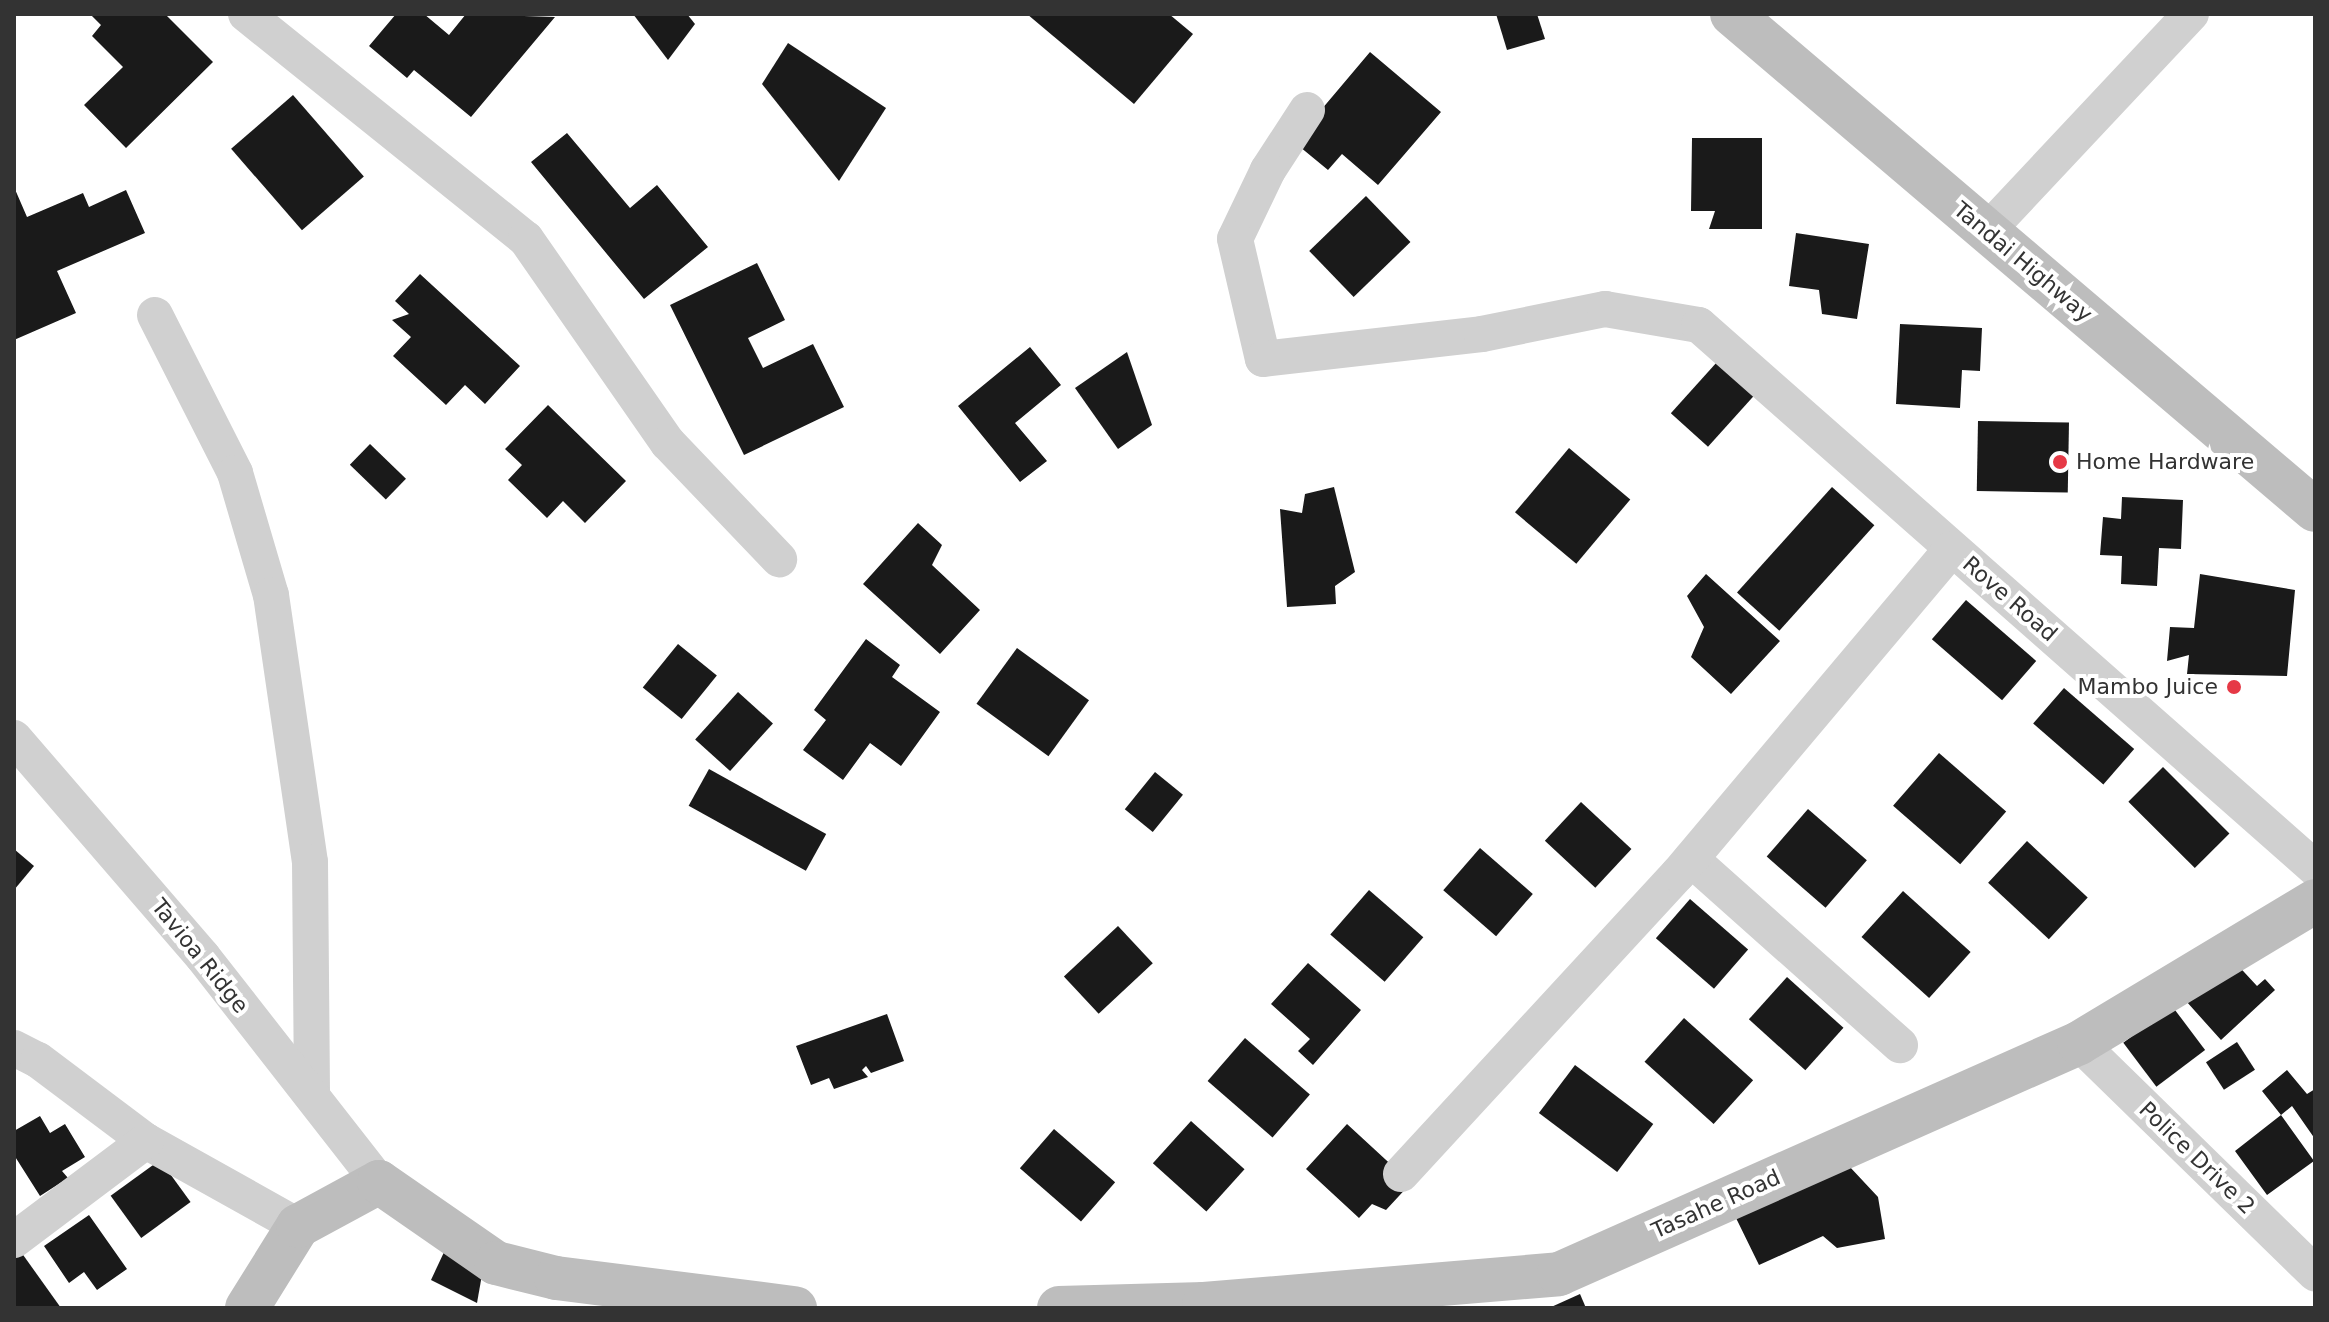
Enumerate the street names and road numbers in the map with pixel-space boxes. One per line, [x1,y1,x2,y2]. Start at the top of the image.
street label: Tandai Highway [1948,196,2098,328]
street label: Rove Road [1957,551,2063,647]
street label: Tavioa Ridge [146,894,254,1018]
street label: Police Drive 2 [2134,1096,2260,1220]
street label: Tasahe Road [1648,1164,1784,1244]

